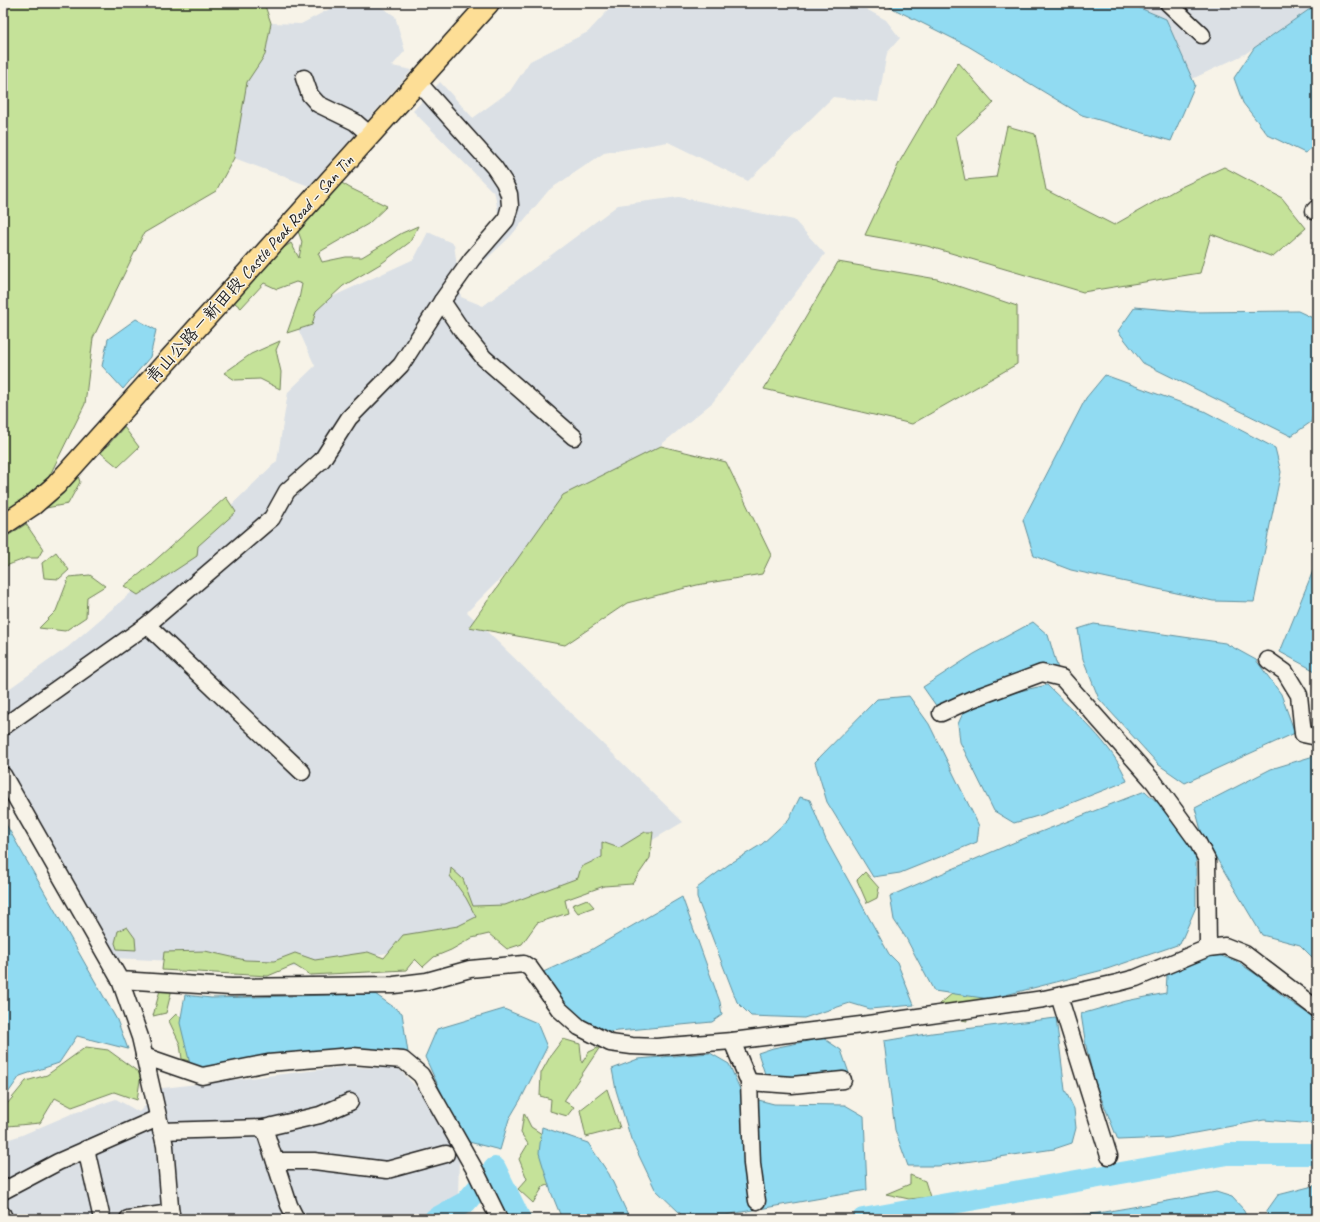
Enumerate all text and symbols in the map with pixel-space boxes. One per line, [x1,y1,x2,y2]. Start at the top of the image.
street label: 青山公路－新田段 Castle Peak Road – San Tin [142,150,359,388]

